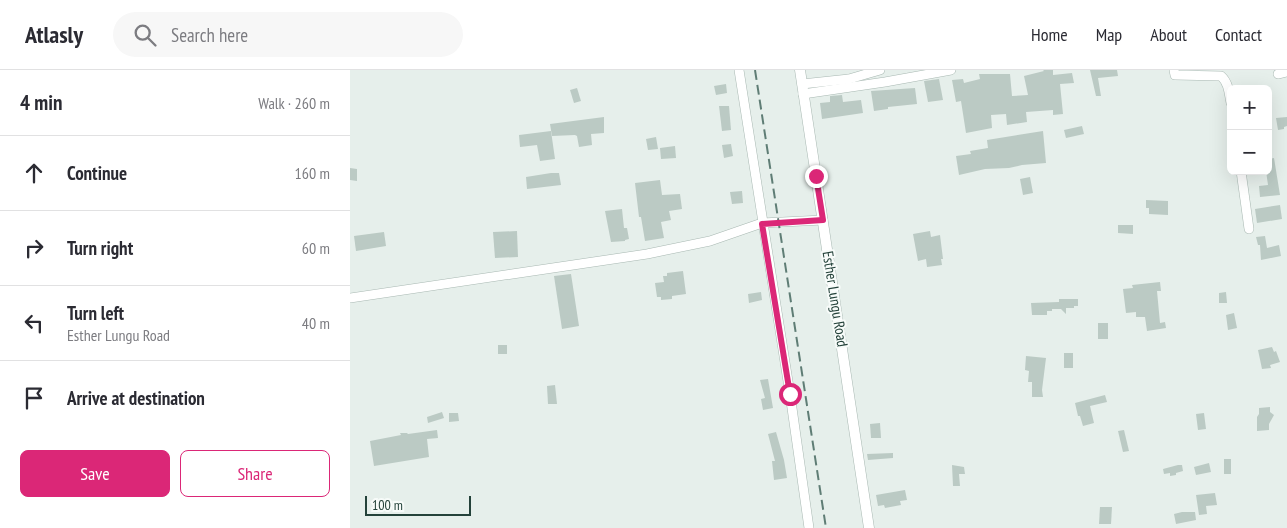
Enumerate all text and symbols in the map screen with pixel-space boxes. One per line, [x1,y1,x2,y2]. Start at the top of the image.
search box [113,12,463,57]
text: Atlasly [25,19,83,50]
icon: search [131,21,159,49]
text: Search here [171,23,248,47]
text: Home [1031,23,1068,46]
text: Map [1096,23,1122,46]
text: About [1150,23,1187,46]
text: Contact [1215,23,1262,46]
map controls [1227,85,1272,175]
button: + [1227,85,1272,130]
text: 4 min [20,89,62,116]
text: Walk · 260 m [258,93,330,113]
button: − [1227,130,1272,175]
icon: ahead [20,159,48,187]
text: Continue [67,161,127,185]
text: 160 m [295,163,330,183]
route end [805,165,828,188]
icon: right [20,234,48,262]
text: Turn right [67,236,133,260]
text: 60 m [302,238,330,258]
street label: Esther Lungu Road [819,250,852,348]
text: Turn left [67,301,124,325]
icon: left [20,309,48,337]
text: 40 m [302,313,330,333]
text: Esther Lungu Road [67,325,170,345]
route start [779,383,802,406]
icon: arrive [20,384,48,412]
text: Arrive at destination [67,386,205,410]
button: Save [20,450,170,497]
button: Share [180,450,330,497]
scale bar [365,493,471,516]
text: 100 m [372,496,403,514]

